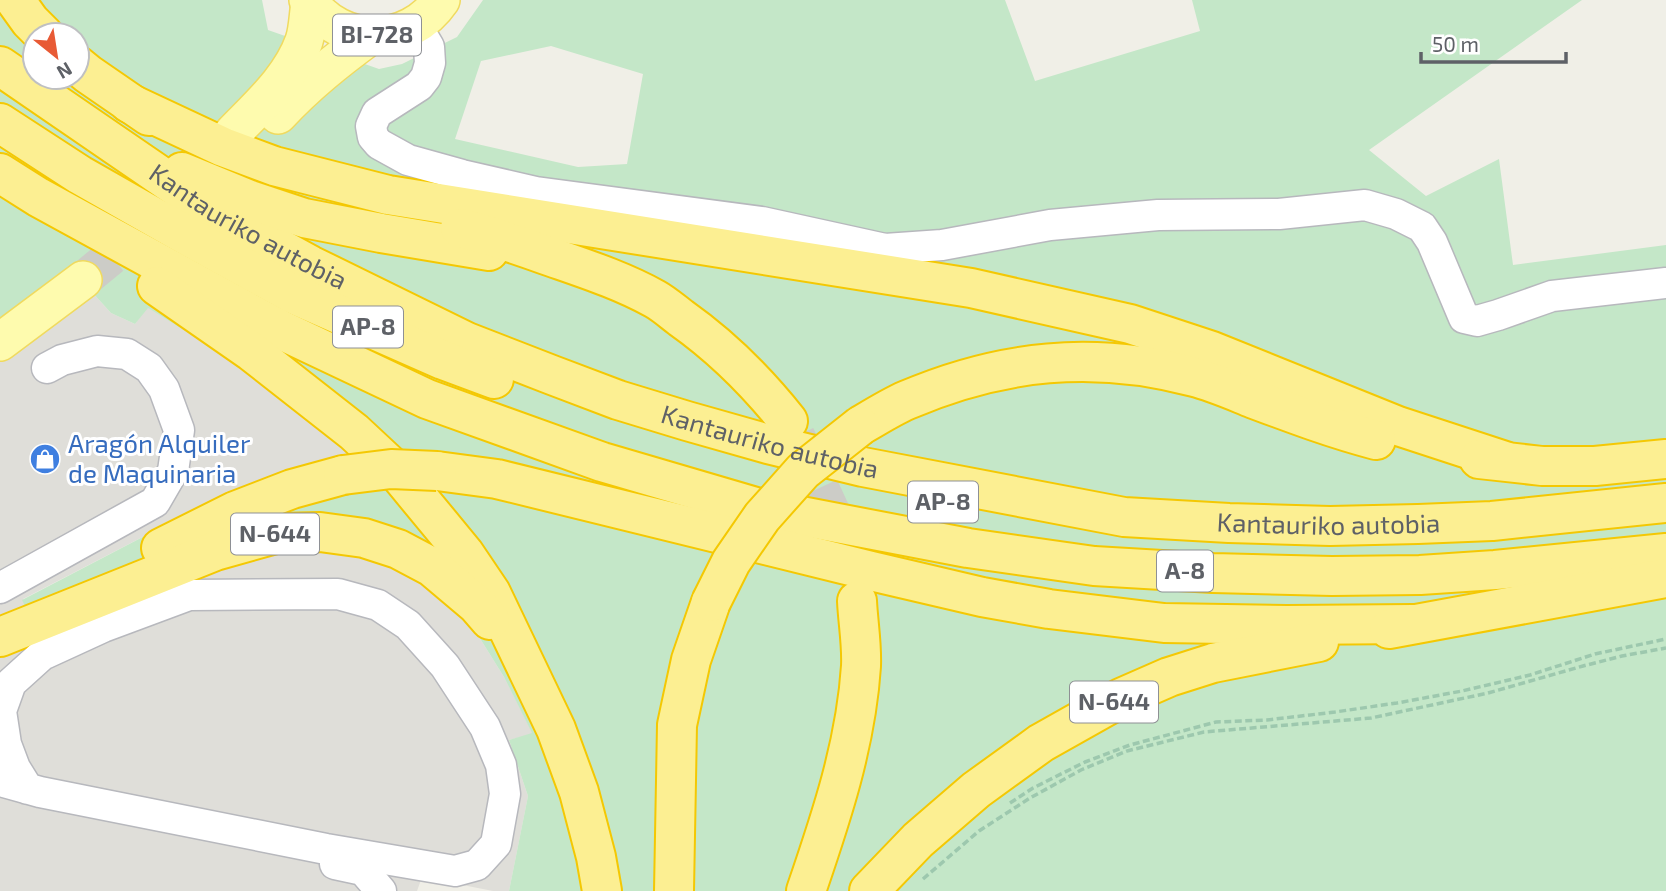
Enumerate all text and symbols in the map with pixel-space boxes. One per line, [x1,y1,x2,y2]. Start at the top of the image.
road number: BI-728 [333,15,421,56]
north arrow [21,21,91,91]
scale bar [1421,21,1566,65]
text: 50 m [1432,31,1479,56]
text: N [53,58,76,85]
street label: Kantauriko autobia [144,156,352,295]
road number: AP-8 [333,306,403,348]
street label: Kantauriko autobia [658,397,881,484]
place label: Aragón Alquiler de Maquinaria [68,427,250,488]
shop icon: Aragón Alquiler de Maquinaria [28,442,62,476]
road number: AP-8 [908,481,978,522]
street label: Kantauriko autobia [1216,505,1441,540]
road number: N-644 [231,514,319,554]
road number: A-8 [1157,550,1213,592]
road number: N-644 [1070,682,1158,722]

